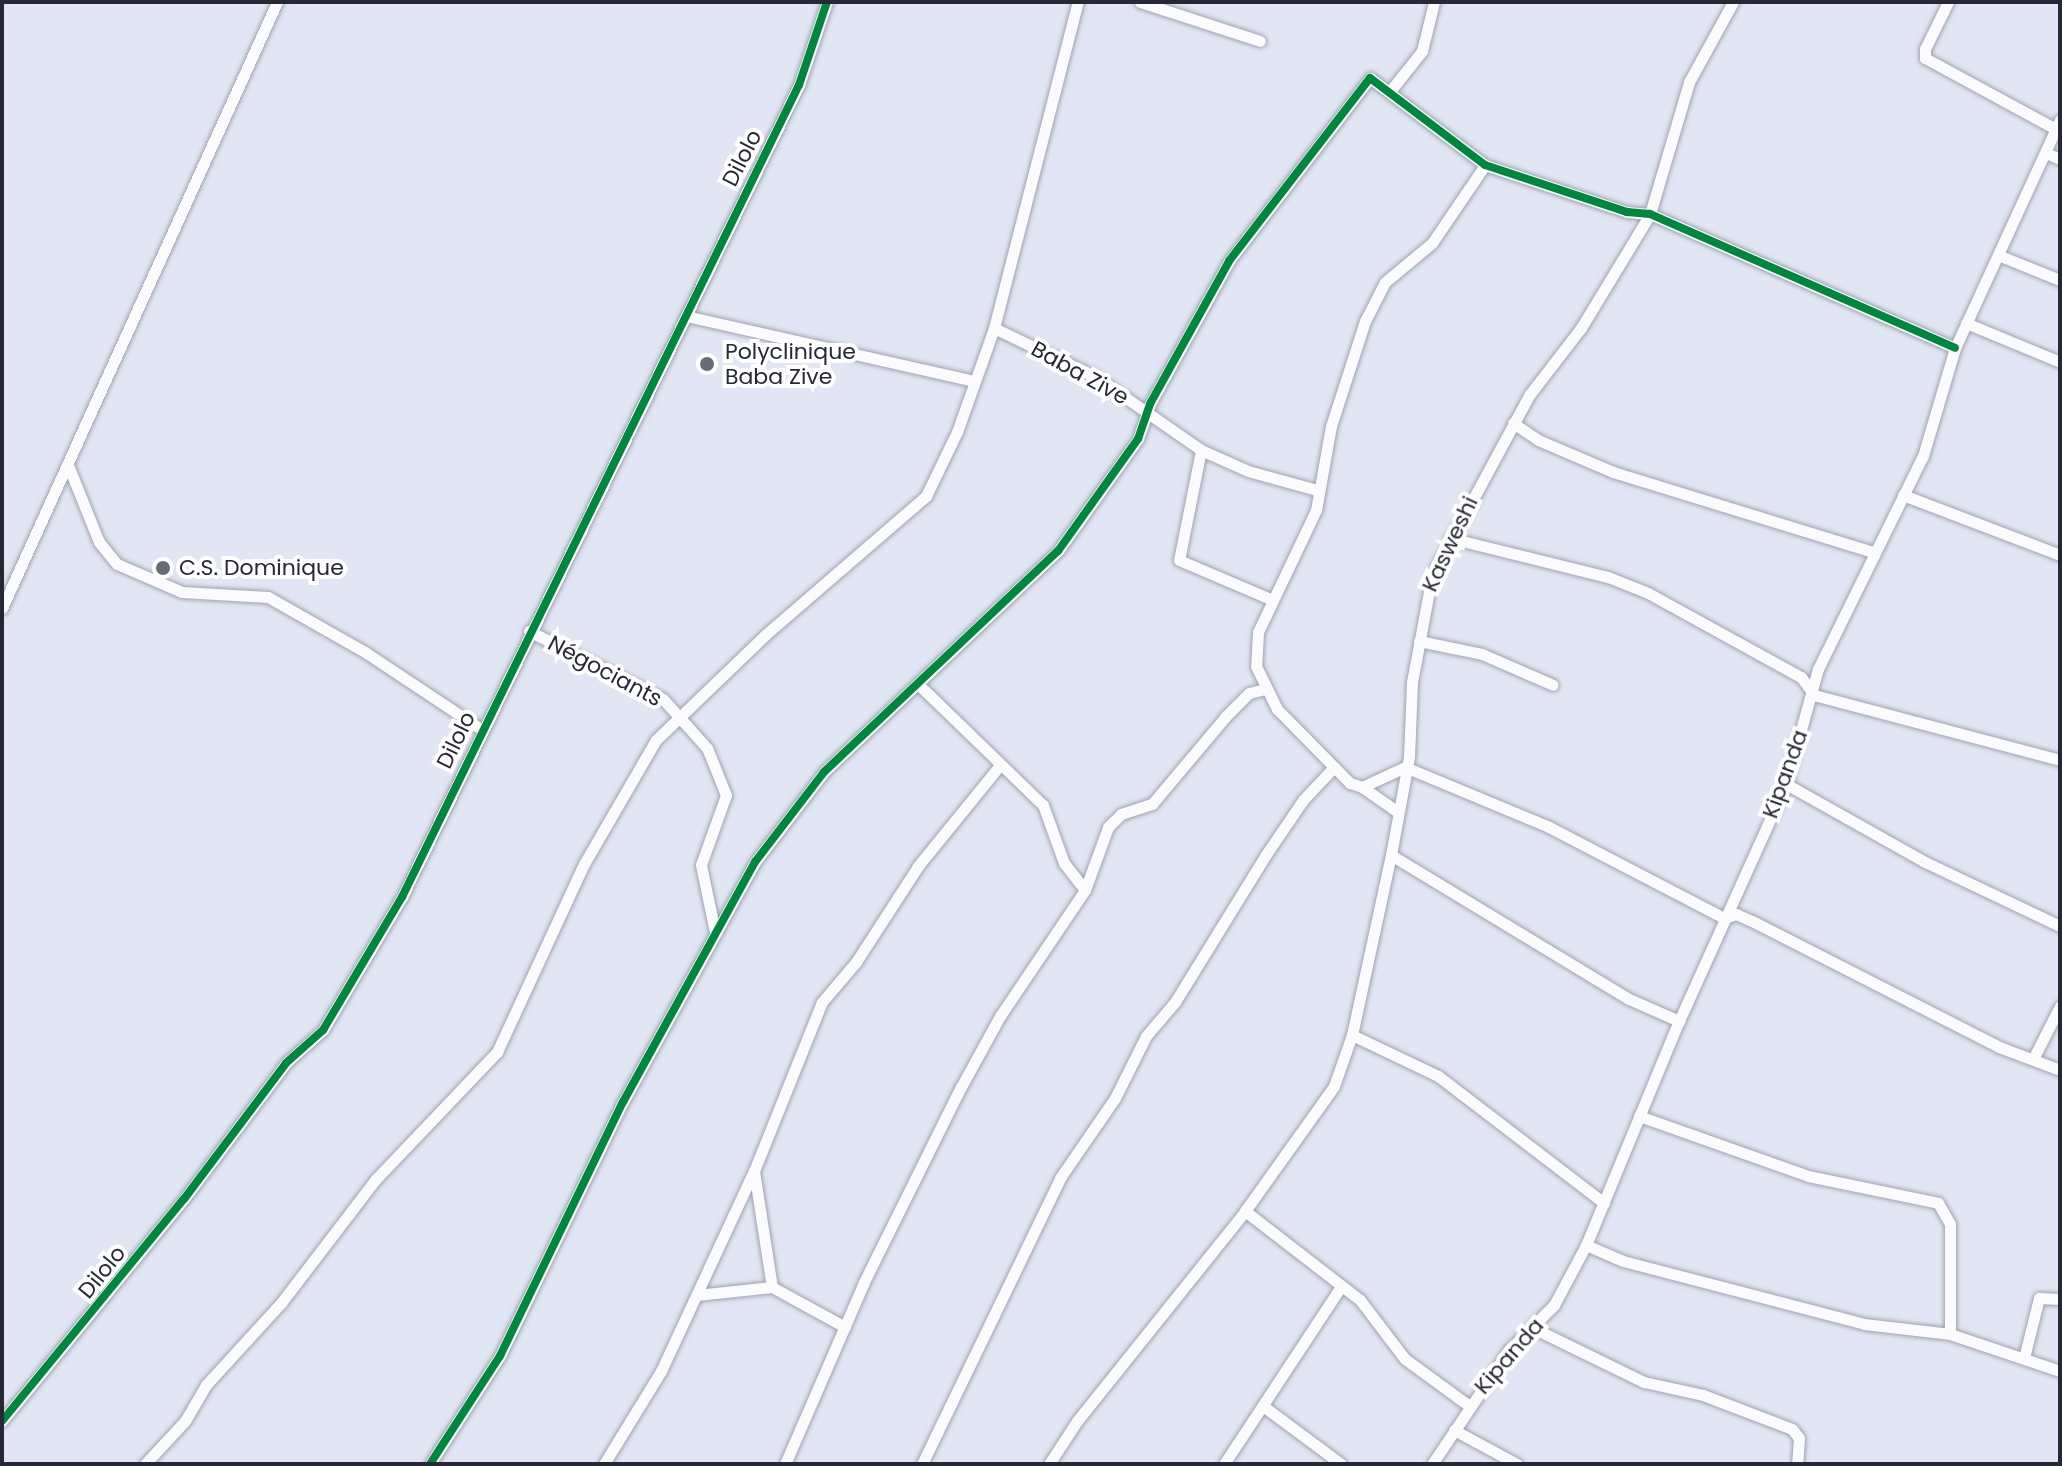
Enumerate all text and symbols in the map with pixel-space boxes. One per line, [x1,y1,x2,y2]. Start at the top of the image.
street label: Dilolo [717,125,767,191]
street label: Baba Zive [1027,335,1133,411]
place label: Polyclinique Baba Zive [725,338,856,390]
marker: Polyclinique Baba Zive [696,353,718,375]
street label: Kasweshi [1416,492,1484,596]
place label: C.S. Dominique [179,555,344,581]
marker: C.S. Dominique [154,559,172,577]
street label: Négociants [544,630,666,712]
street label: Dilolo [431,707,481,773]
street label: Kipanda [1757,726,1813,822]
street label: Dilolo [73,1240,131,1304]
street label: Kipanda [1469,1313,1549,1399]

